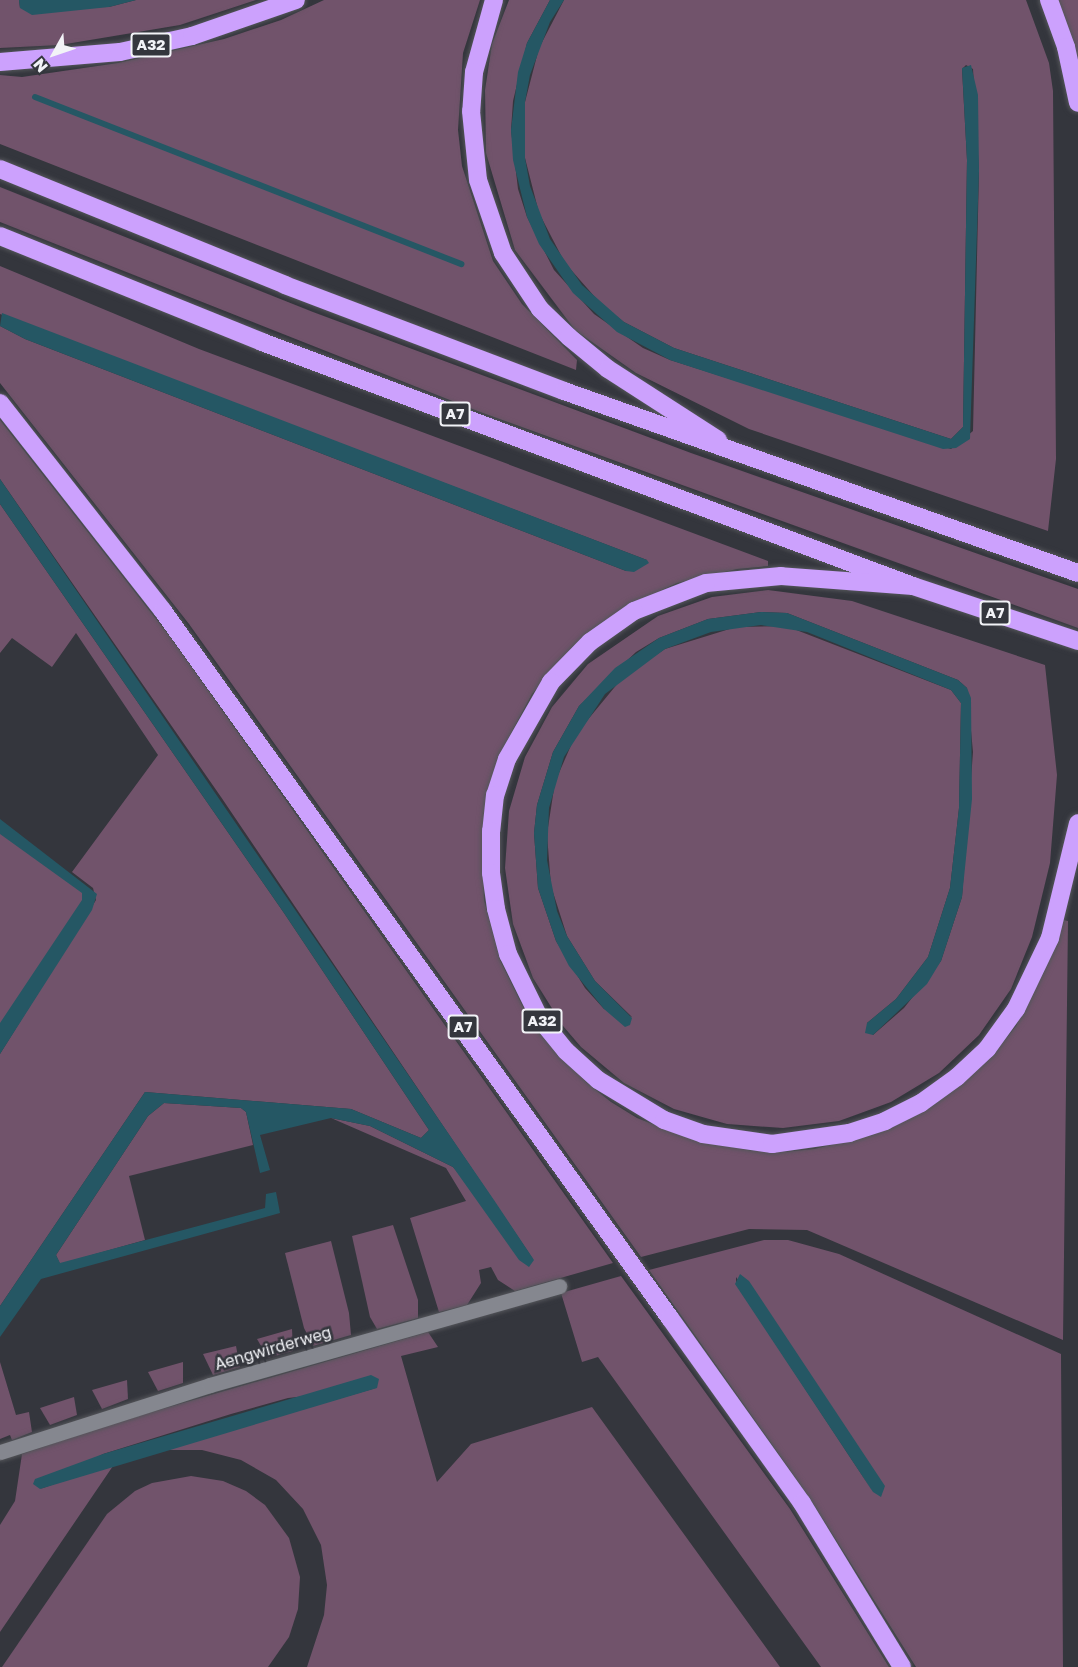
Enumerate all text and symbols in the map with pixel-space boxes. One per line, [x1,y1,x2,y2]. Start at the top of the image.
north arrow [24,24,84,84]
road number: A32 [130,33,172,57]
text: N [29,54,52,77]
road number: A7 [438,402,472,426]
road number: A7 [978,601,1012,625]
road number: A32 [521,1009,563,1033]
road number: A7 [446,1015,480,1039]
street label: Aengwirderweg [212,1322,334,1374]

